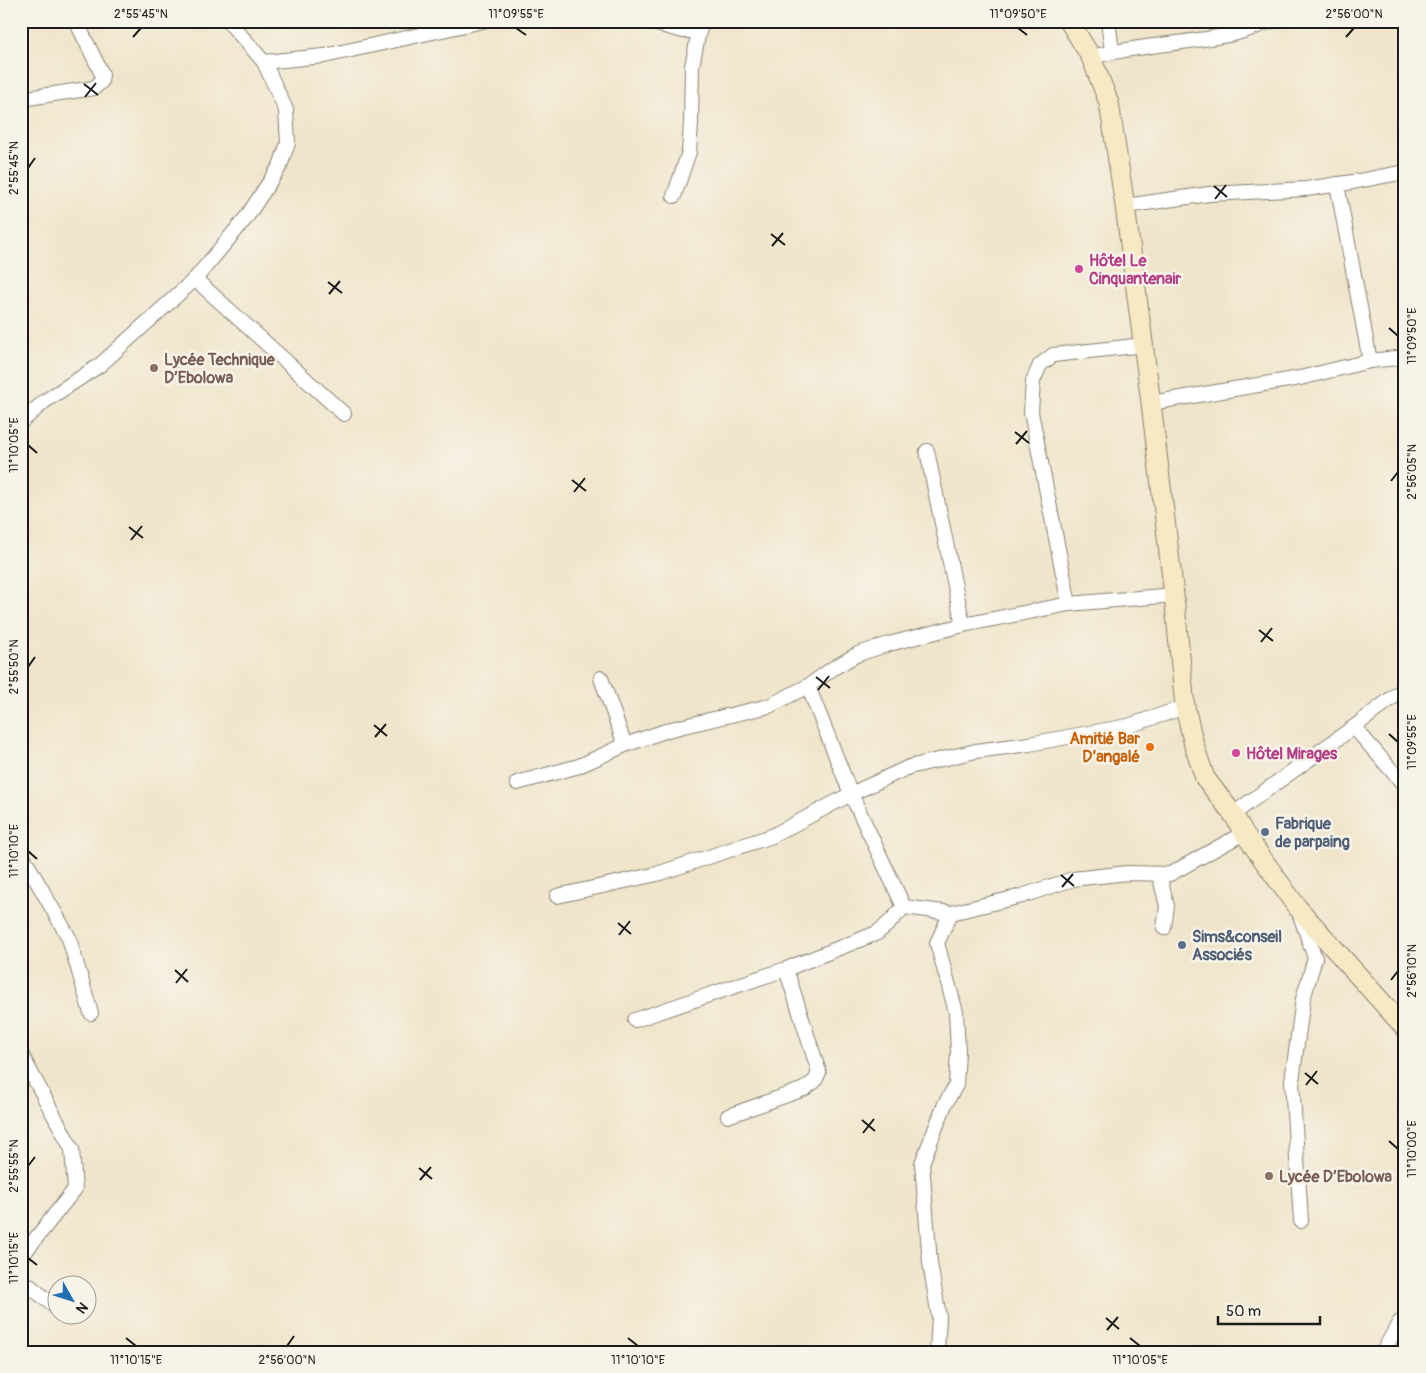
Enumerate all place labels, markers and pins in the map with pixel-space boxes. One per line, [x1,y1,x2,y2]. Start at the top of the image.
place label: Hôtel Le Cinquantenair [1089,251,1181,289]
marker: Hôtel Le Cinquantenair [1073,263,1085,275]
place label: Lycée Technique D’Ebolowa [164,350,276,388]
marker: Lycée Technique D’Ebolowa [148,362,160,374]
place label: Amitié Bar D’angalé [1069,729,1140,767]
marker: Amitié Bar D’angalé [1144,741,1156,753]
place label: Hôtel Mirages [1246,744,1338,764]
marker: Hôtel Mirages [1230,747,1242,759]
place label: Fabrique de parpaing [1275,814,1350,852]
marker: Fabrique de parpaing [1259,826,1271,838]
place label: Sims&conseil Associés [1192,927,1282,965]
marker: Sims&conseil Associés [1176,939,1188,951]
place label: Lycée D’Ebolowa [1279,1167,1392,1187]
marker: Lycée D’Ebolowa [1263,1170,1275,1182]

